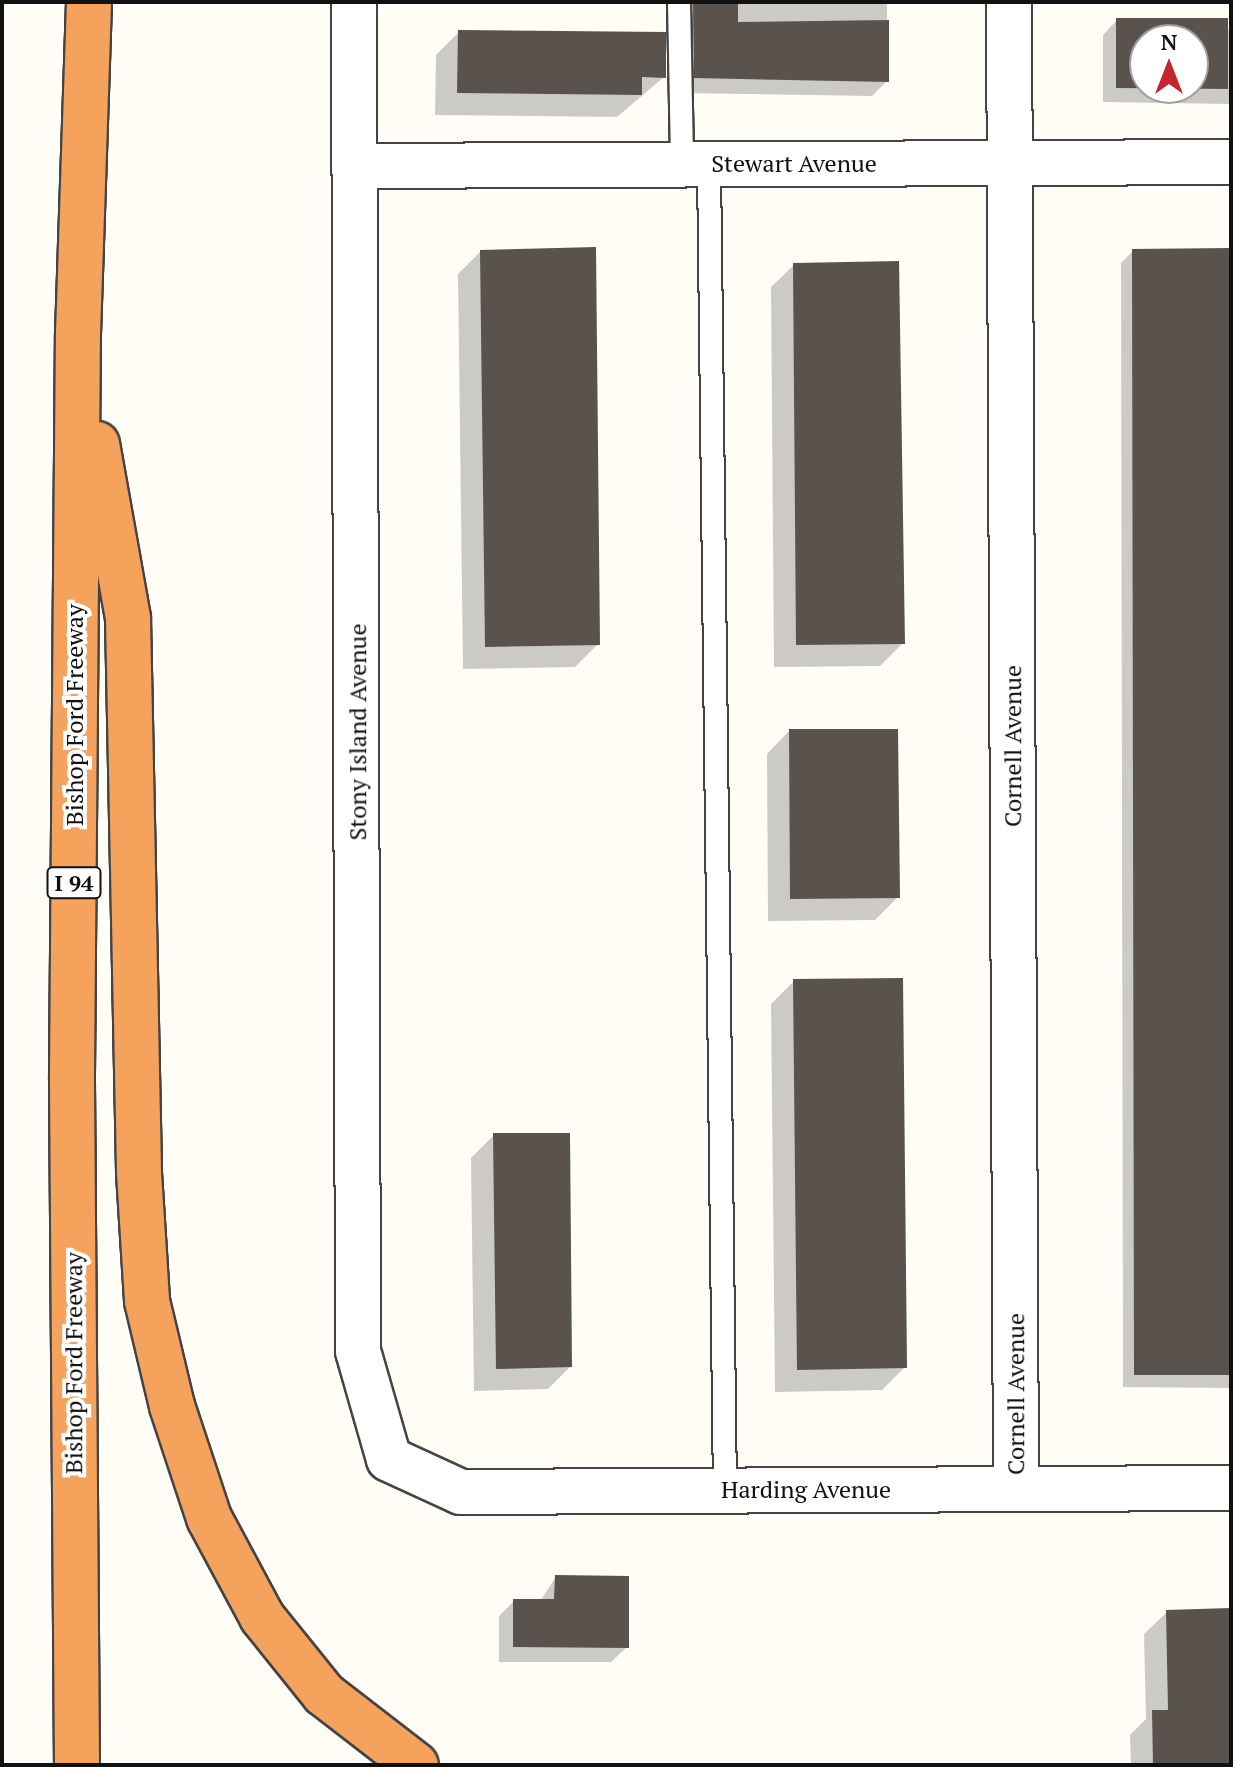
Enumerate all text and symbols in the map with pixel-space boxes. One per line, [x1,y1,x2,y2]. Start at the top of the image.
north arrow [1129,24,1209,104]
text: N [1161,27,1177,56]
street label: Stewart Avenue [711,150,877,178]
street label: Bishop Ford Freeway [61,604,89,826]
street label: Stony Island Avenue [344,623,372,841]
street label: Cornell Avenue [999,665,1027,827]
road number: I 94 [46,865,102,901]
street label: Bishop Ford Freeway [60,1252,88,1474]
street label: Cornell Avenue [1002,1313,1030,1475]
street label: Harding Avenue [721,1476,891,1504]

